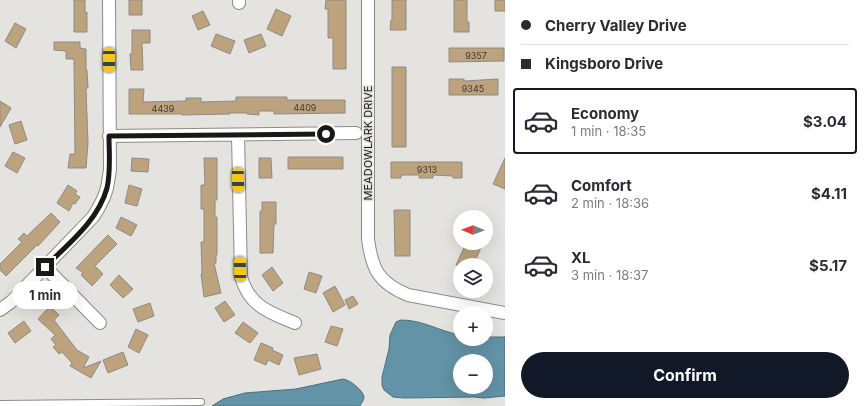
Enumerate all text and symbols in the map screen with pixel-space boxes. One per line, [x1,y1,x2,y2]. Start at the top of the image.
text: Cherry Valley Drive [545,16,687,35]
car [103,48,115,72]
house number: 9357 [465,50,487,61]
text: Kingsboro Drive [545,54,663,73]
house number: 9345 [462,83,484,94]
street label: MEADOWLARK DRIVE [361,86,375,200]
house number: 4409 [294,102,317,113]
house number: 4439 [152,103,175,114]
icon: car [523,103,559,139]
text: Economy [571,104,639,123]
text: $3.04 [803,112,847,131]
text: 1 min · 18:35 [571,123,646,139]
route start [317,125,335,143]
house number: 9313 [417,164,438,175]
car [232,168,244,192]
icon: car [523,175,559,211]
text: Comfort [571,176,632,195]
text: $4.11 [811,184,847,203]
text: 2 min · 18:36 [571,195,649,211]
north arrow [453,210,493,250]
map controls [453,210,493,394]
icon: car [523,247,559,283]
text: XL [571,248,591,267]
text: $5.17 [809,256,847,275]
car [234,257,246,281]
route end [36,258,54,276]
button: layers [453,258,493,298]
text: 3 min · 18:37 [571,267,648,283]
callout: 1 min [12,281,78,309]
text: 1 min [29,287,61,303]
button: + [453,306,493,346]
button: Confirm [521,352,849,398]
button: − [453,354,493,394]

